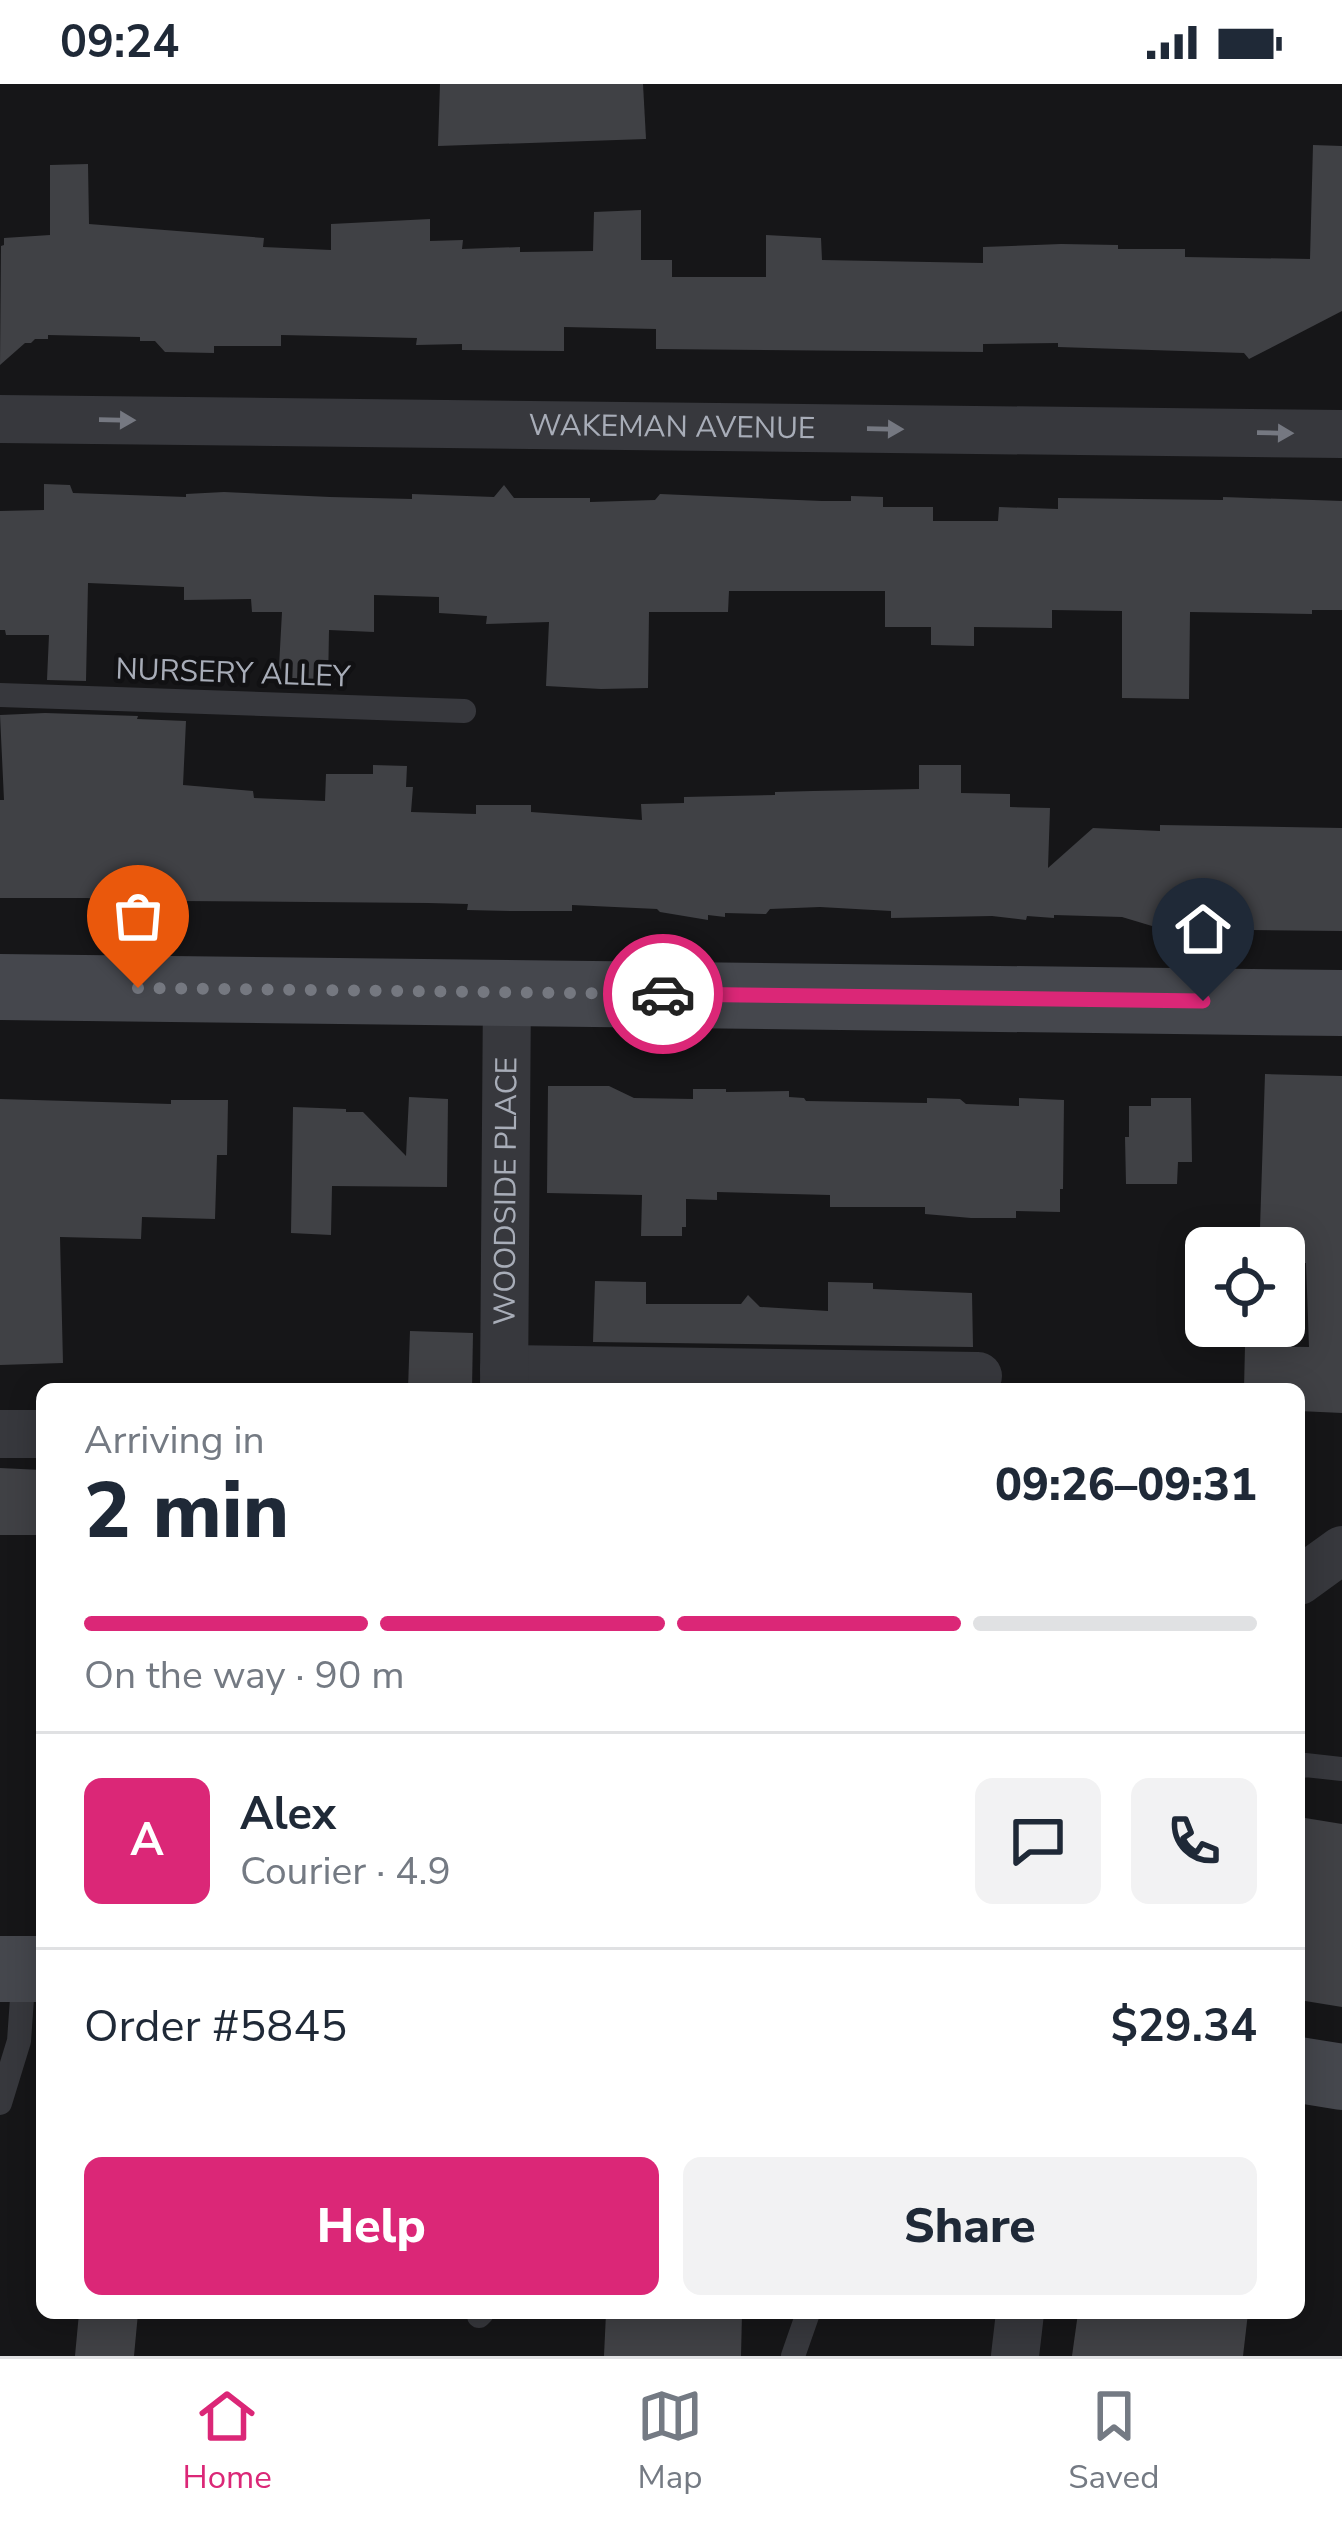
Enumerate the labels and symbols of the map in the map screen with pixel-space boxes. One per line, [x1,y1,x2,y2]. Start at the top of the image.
street label: WAKEMAN AVENUE [528,404,816,449]
one-way arrow [99,410,137,430]
one-way arrow [867,419,905,439]
one-way arrow [1257,424,1295,443]
street label: NURSERY ALLEY [115,648,352,698]
pin [87,865,189,988]
pin [1152,878,1254,1001]
courier [603,934,723,1054]
street label: WOODSIDE PLACE [484,1057,527,1325]

